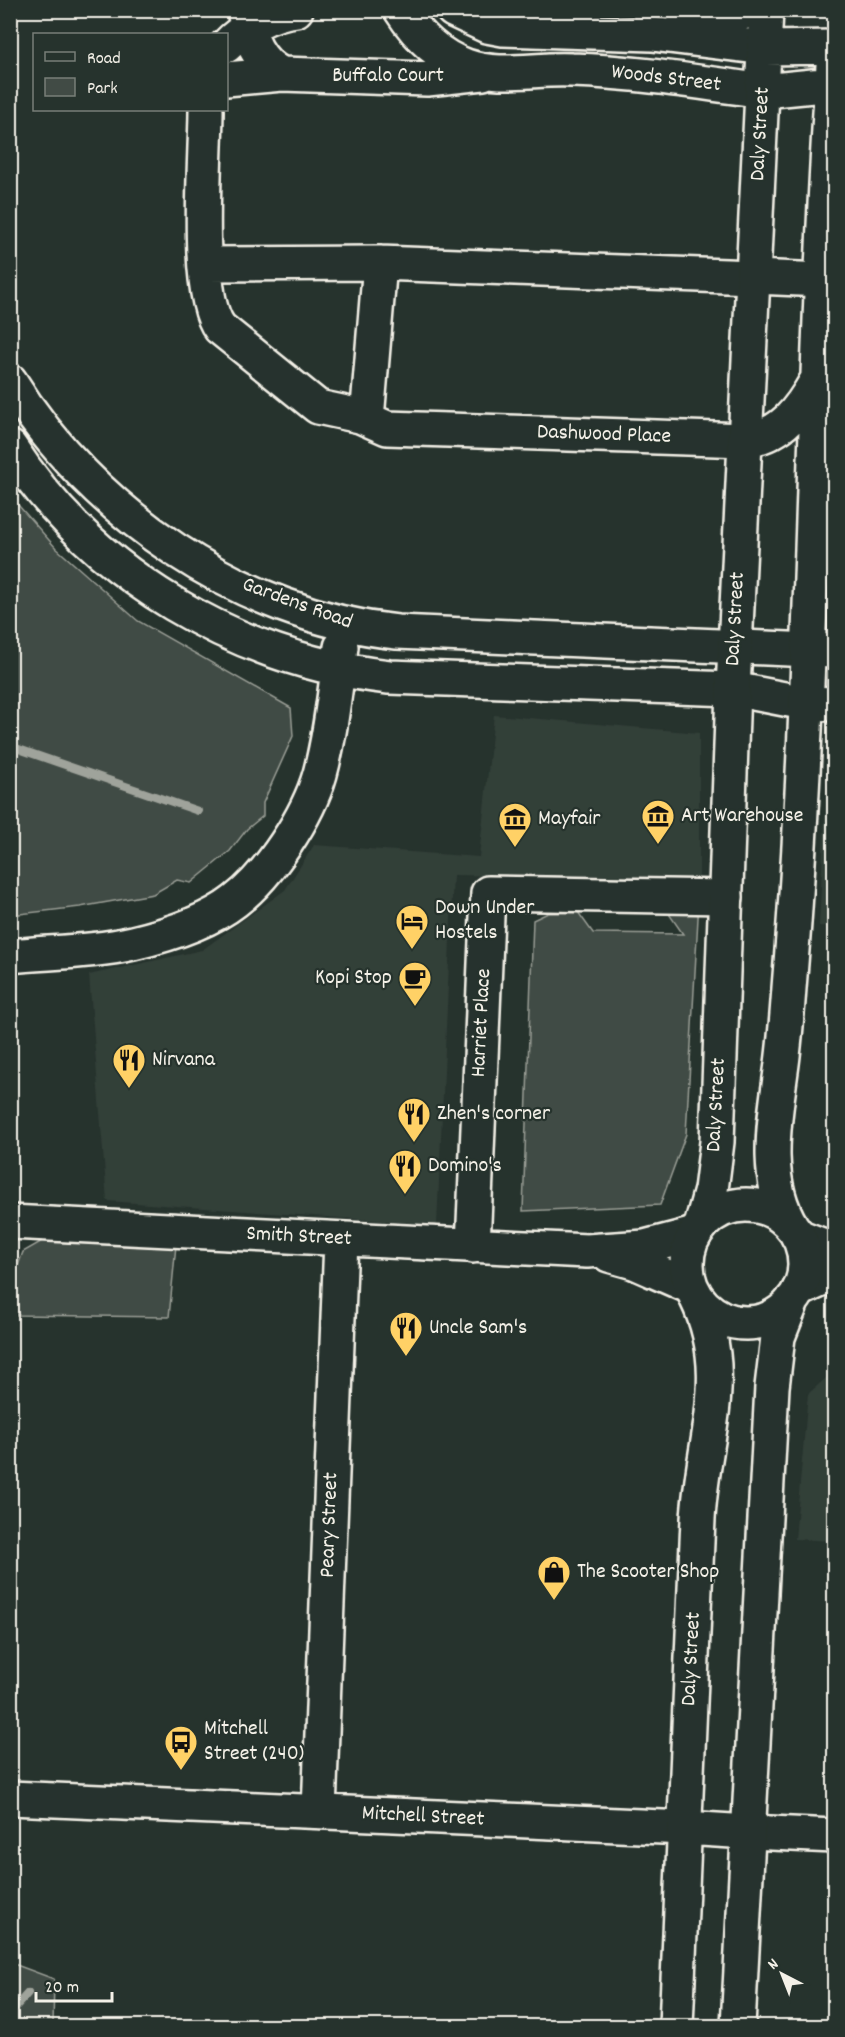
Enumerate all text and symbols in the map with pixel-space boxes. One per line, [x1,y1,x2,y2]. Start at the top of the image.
legend [33,33,228,111]
text: Road [87,47,121,72]
street label: Woods Street [609,57,723,101]
street label: Buffalo Court [332,61,444,92]
text: Park [87,77,118,102]
street label: Daly Street [743,86,779,182]
street label: Dashwood Place [536,417,672,453]
street label: Gardens Road [238,570,356,638]
street label: Daly Street [718,571,754,667]
museum icon: Art Warehouse [640,798,676,845]
museum icon: Mayfair [497,801,533,848]
place label: Art Warehouse [681,801,803,832]
place label: Mayfair [538,804,601,835]
place label: Down Under Hostels [435,893,535,949]
hotel icon: Down Under Hostels [394,903,430,950]
cafe icon: Kopi Stop [397,960,433,1007]
place label: Kopi Stop [315,963,392,994]
street label: Harriet Place [464,968,500,1078]
restaurant icon: Nirvana [111,1042,147,1089]
place label: Nirvana [152,1045,216,1076]
street label: Daly Street [699,1057,735,1153]
restaurant icon: Zhen's corner [396,1096,432,1143]
place label: Zhen's corner [437,1099,551,1130]
restaurant icon: Domino's [387,1148,423,1195]
place label: Domino's [428,1151,502,1182]
street label: Smith Street [245,1219,353,1255]
restaurant icon: Uncle Sam's [388,1310,424,1357]
place label: Uncle Sam's [429,1313,527,1344]
street label: Peary Street [313,1472,347,1578]
shop icon: The Scooter Shop [536,1554,572,1601]
place label: The Scooter Shop [577,1557,719,1588]
street label: Daly Street [674,1611,710,1707]
place label: Mitchell Street (240) [204,1714,304,1770]
bus stop icon: Mitchell Street (240) [163,1724,199,1771]
street label: Mitchell Street [361,1798,485,1836]
north arrow [752,1944,812,2004]
text: N [763,1953,784,1976]
scale bar [36,1965,112,2003]
text: 20 m [45,1976,79,2001]

